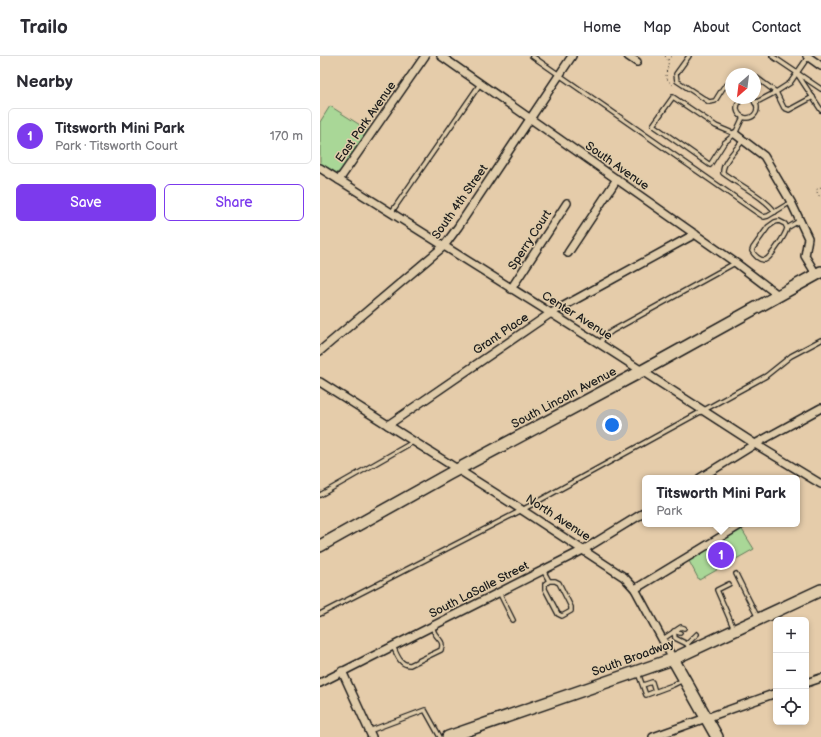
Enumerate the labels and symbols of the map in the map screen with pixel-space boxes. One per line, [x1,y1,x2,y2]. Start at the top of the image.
north arrow [725,68,761,104]
street label: East Park Avenue [333,79,399,165]
street label: South Avenue [582,138,652,194]
street label: South 4th Street [429,161,492,242]
street label: Sperry Court [505,207,555,273]
street label: Center Avenue [539,288,615,344]
street label: Grant Place [470,310,532,358]
street label: South Lincoln Avenue [509,364,619,432]
your location [602,415,622,435]
street label: North Avenue [523,492,593,544]
pin: 1 [708,540,734,570]
street label: South LaSalle Street [427,558,532,622]
street label: South Broadway [590,636,677,680]

